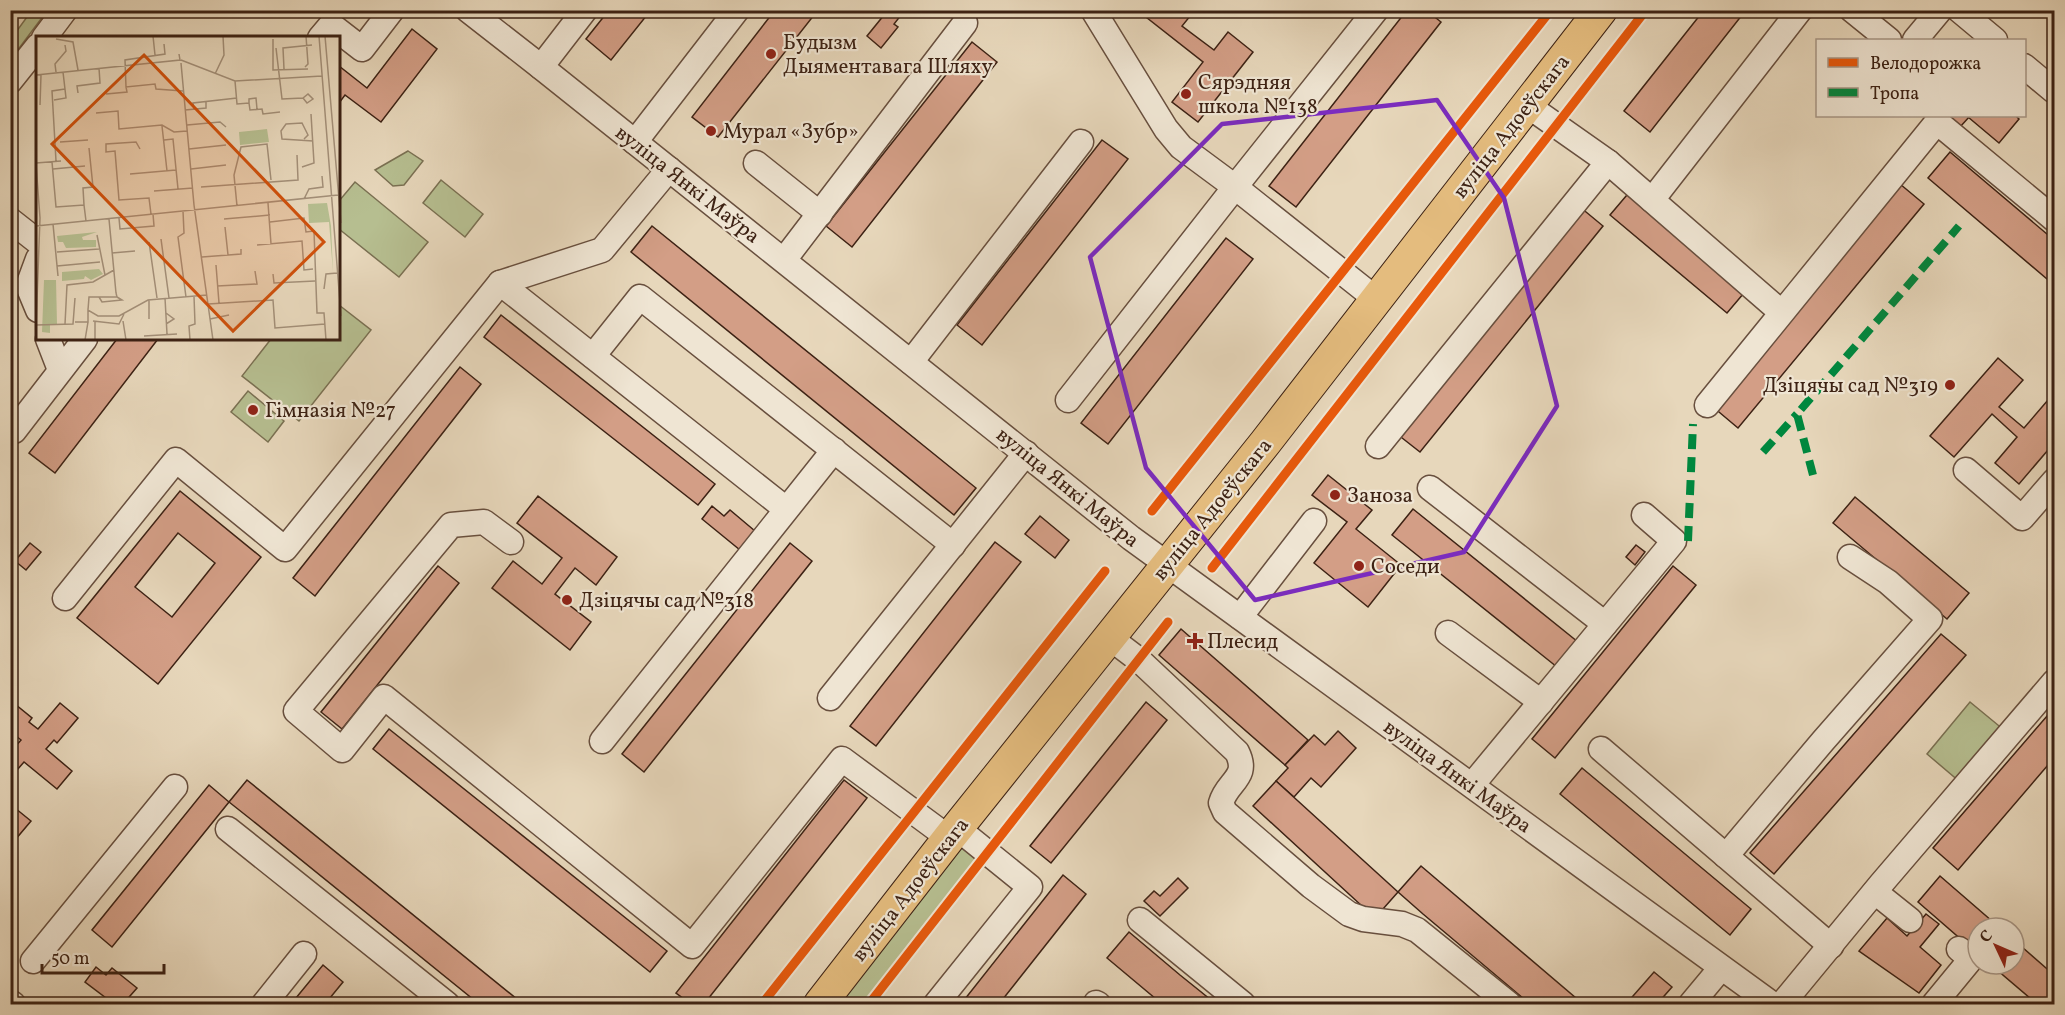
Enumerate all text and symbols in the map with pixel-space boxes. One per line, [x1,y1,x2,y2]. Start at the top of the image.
place label: Будызм Дыяментавага Шляху [783,29,993,82]
inset map [36,36,340,340]
legend [1816,39,2026,117]
marker: Будызм Дыяментавага Шляху [764,47,778,61]
street label: вуліца Адоеўскага [1447,49,1578,205]
text: Велодорожка [1870,52,1981,77]
place label: Сярэдняя школа №138 [1198,69,1318,122]
text: Тропа [1870,82,1919,107]
marker: Сярэдняя школа №138 [1179,87,1193,101]
place label: Мурал «Зубр» [723,118,859,147]
street label: вуліца Янкі Маўра [608,119,766,251]
marker: Мурал «Зубр» [704,124,718,138]
place label: Дзіцячы сад №319 [1763,372,1938,401]
marker: Дзіцячы сад №319 [1943,378,1957,392]
place label: Гімназія №27 [265,397,396,426]
marker: Гімназія №27 [246,403,260,417]
street label: вуліца Янкі Маўра [989,421,1145,555]
street label: вуліца Адоеўскага [1147,433,1280,587]
place label: Заноза [1347,482,1413,511]
marker: Заноза [1328,488,1342,502]
place label: Соседи [1371,553,1440,582]
marker: Соседи [1352,559,1366,573]
place label: Дзіцячы сад №318 [579,587,754,616]
marker: Дзіцячы сад №318 [560,593,574,607]
place label: Плесид [1207,628,1278,657]
marker: Плесид [1188,634,1202,648]
street label: вуліца Янкі Маўра [1377,714,1537,841]
street label: вуліца Адоеўскага [846,812,977,968]
north arrow [1966,916,2026,976]
text: С [1975,926,1998,948]
scale bar [42,937,164,975]
text: 50 m [51,947,90,972]

